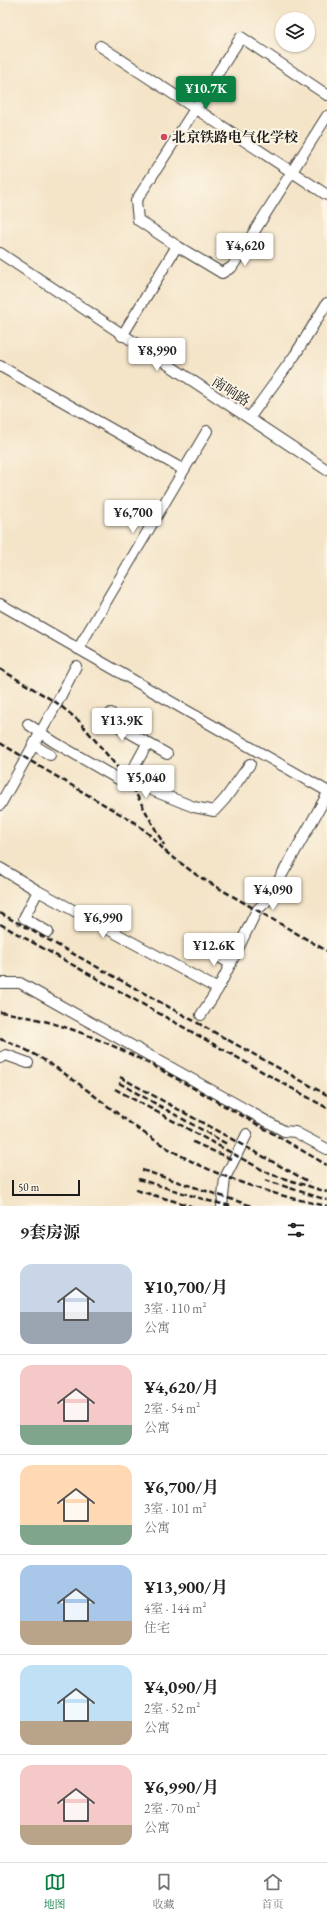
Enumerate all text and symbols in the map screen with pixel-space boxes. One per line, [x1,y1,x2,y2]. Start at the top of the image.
map controls [275,12,315,52]
button: layers [275,12,315,52]
pin: ¥10.7K [173,76,239,110]
text: ¥10.7K [185,80,227,97]
place label: 北京铁路电气化学校 [172,128,298,146]
marker: 北京铁路电气化学校 [159,132,169,142]
pin: ¥4,620 [212,233,278,267]
text: ¥4,620 [225,237,265,254]
pin: ¥8,990 [124,338,190,372]
text: ¥8,990 [137,342,177,359]
street label: 南响路 [208,372,254,410]
pin: ¥6,700 [100,500,166,534]
text: ¥6,700 [113,504,153,521]
pin: ¥13.9K [89,708,155,742]
text: ¥13.9K [101,712,143,729]
pin: ¥5,040 [113,765,179,799]
text: ¥5,040 [126,769,166,786]
pin: ¥4,090 [240,877,306,911]
text: ¥4,090 [253,881,293,898]
pin: ¥6,990 [70,905,136,939]
text: ¥6,990 [83,909,123,926]
pin: ¥12.6K [181,933,247,967]
text: ¥12.6K [193,937,235,954]
scale bar [12,1178,80,1197]
text: 50 m [18,1180,39,1194]
icon: filters [285,1219,307,1241]
text: 9套房源 [20,1221,80,1243]
text: ¥10,700/月 [144,1276,228,1298]
icon: home [52,1280,100,1328]
text: 3室 · 110 m² [144,1300,206,1317]
text: 公寓 [144,1319,170,1336]
text: ¥4,620/月 [144,1376,219,1398]
icon: home [52,1381,100,1429]
text: 2室 · 54 m² [144,1400,200,1417]
text: 公寓 [144,1419,170,1436]
text: ¥6,700/月 [144,1476,219,1498]
icon: home [52,1481,100,1529]
text: 3室 · 101 m² [144,1500,206,1517]
text: 公寓 [144,1519,170,1536]
text: ¥13,900/月 [144,1576,228,1598]
icon: home [52,1581,100,1629]
text: 4室 · 144 m² [144,1600,206,1617]
text: 住宅 [144,1619,170,1636]
text: ¥4,090/月 [144,1676,219,1698]
icon: home [52,1681,100,1729]
text: 2室 · 52 m² [144,1700,200,1717]
text: 公寓 [144,1719,170,1736]
text: ¥6,990/月 [144,1776,219,1798]
icon: home [52,1781,100,1829]
text: 2室 · 70 m² [144,1800,200,1817]
text: 公寓 [144,1819,170,1836]
tab: 地图 [44,1871,66,1911]
tab: 收藏 [153,1871,175,1911]
tab: 首页 [262,1871,284,1911]

